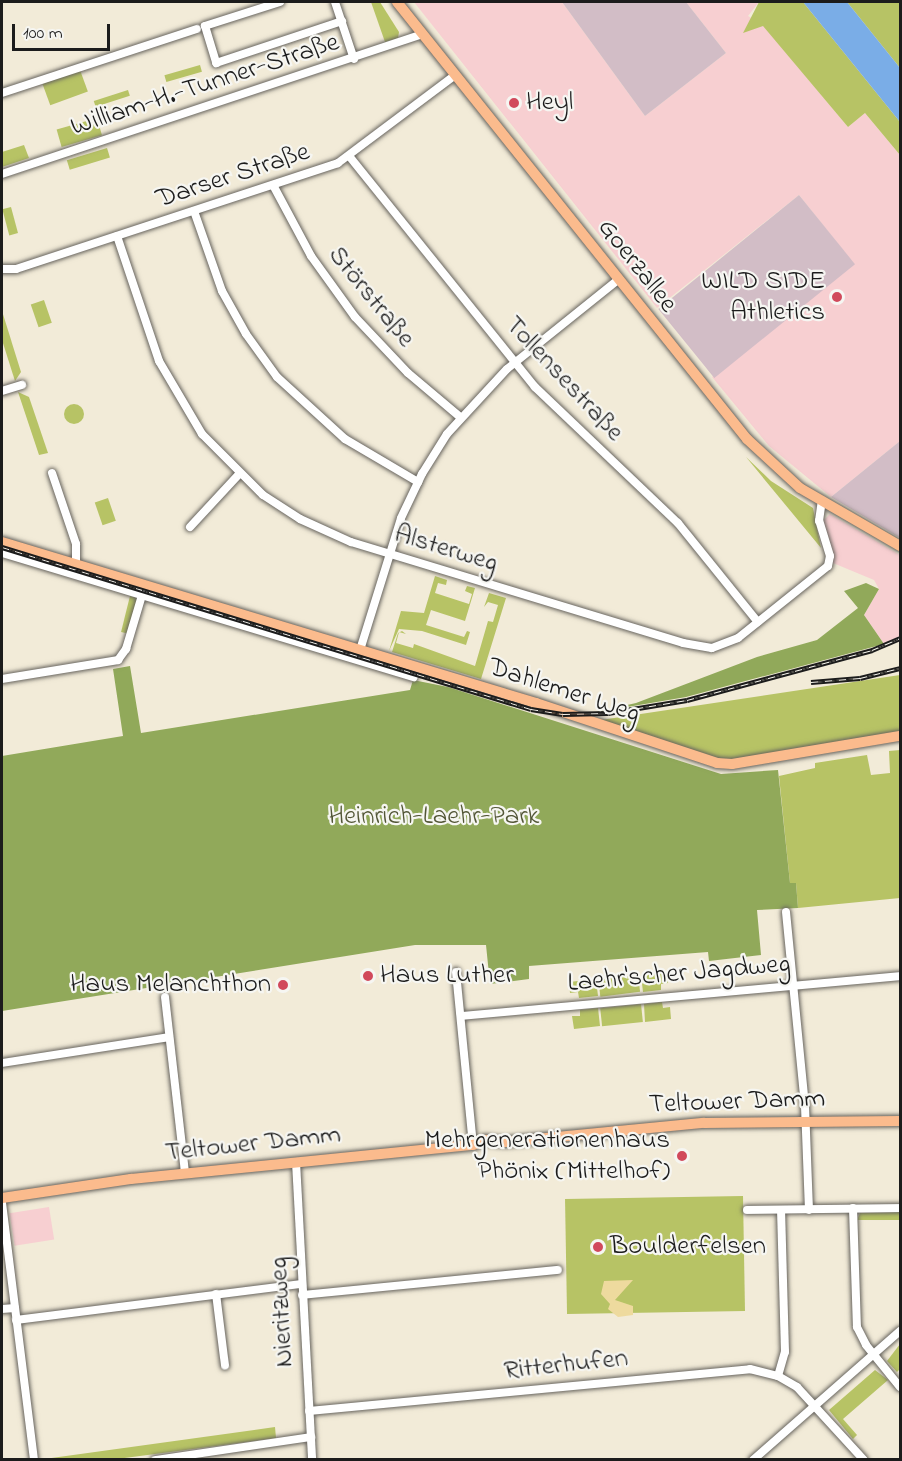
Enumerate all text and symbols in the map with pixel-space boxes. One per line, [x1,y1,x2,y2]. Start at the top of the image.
scale bar [15,12,112,50]
text: 100 m [23,21,63,47]
street label: William-H.-Tunner-Straße [67,26,343,144]
place label: Heyl [526,87,573,119]
marker: Heyl [507,96,521,110]
street label: Darser Straße [152,136,314,216]
street label: Goerzallee [590,212,684,320]
street label: Störstraße [320,240,422,354]
place label: WILD SIDE Athletics [701,265,825,328]
marker: WILD SIDE Athletics [830,290,844,304]
street label: Tollensestraße [498,309,630,449]
street label: Alsterweg [390,518,502,580]
street label: Dahlemer Weg [484,651,644,731]
park label: Heinrich-Laehr-Park [329,801,539,833]
street label: Laehr'scher Jagdweg [566,948,792,1000]
place label: Haus Luther [380,960,514,992]
place label: Haus Melanchthon [70,969,271,1001]
marker: Haus Luther [361,969,375,983]
marker: Haus Melanchthon [276,978,290,992]
street label: Teltower Damm [648,1083,826,1121]
street label: Teltower Damm [164,1119,342,1169]
place label: Mehrgenerationenhaus Phönix (Mittelhof) [425,1124,670,1187]
marker: Mehrgenerationenhaus Phönix (Mittelhof) [675,1149,689,1163]
place label: Boulderfelsen [610,1231,766,1263]
marker: Boulderfelsen [591,1240,605,1254]
street label: Nieritzweg [263,1256,301,1368]
street label: Ritterhufen [502,1342,630,1388]

